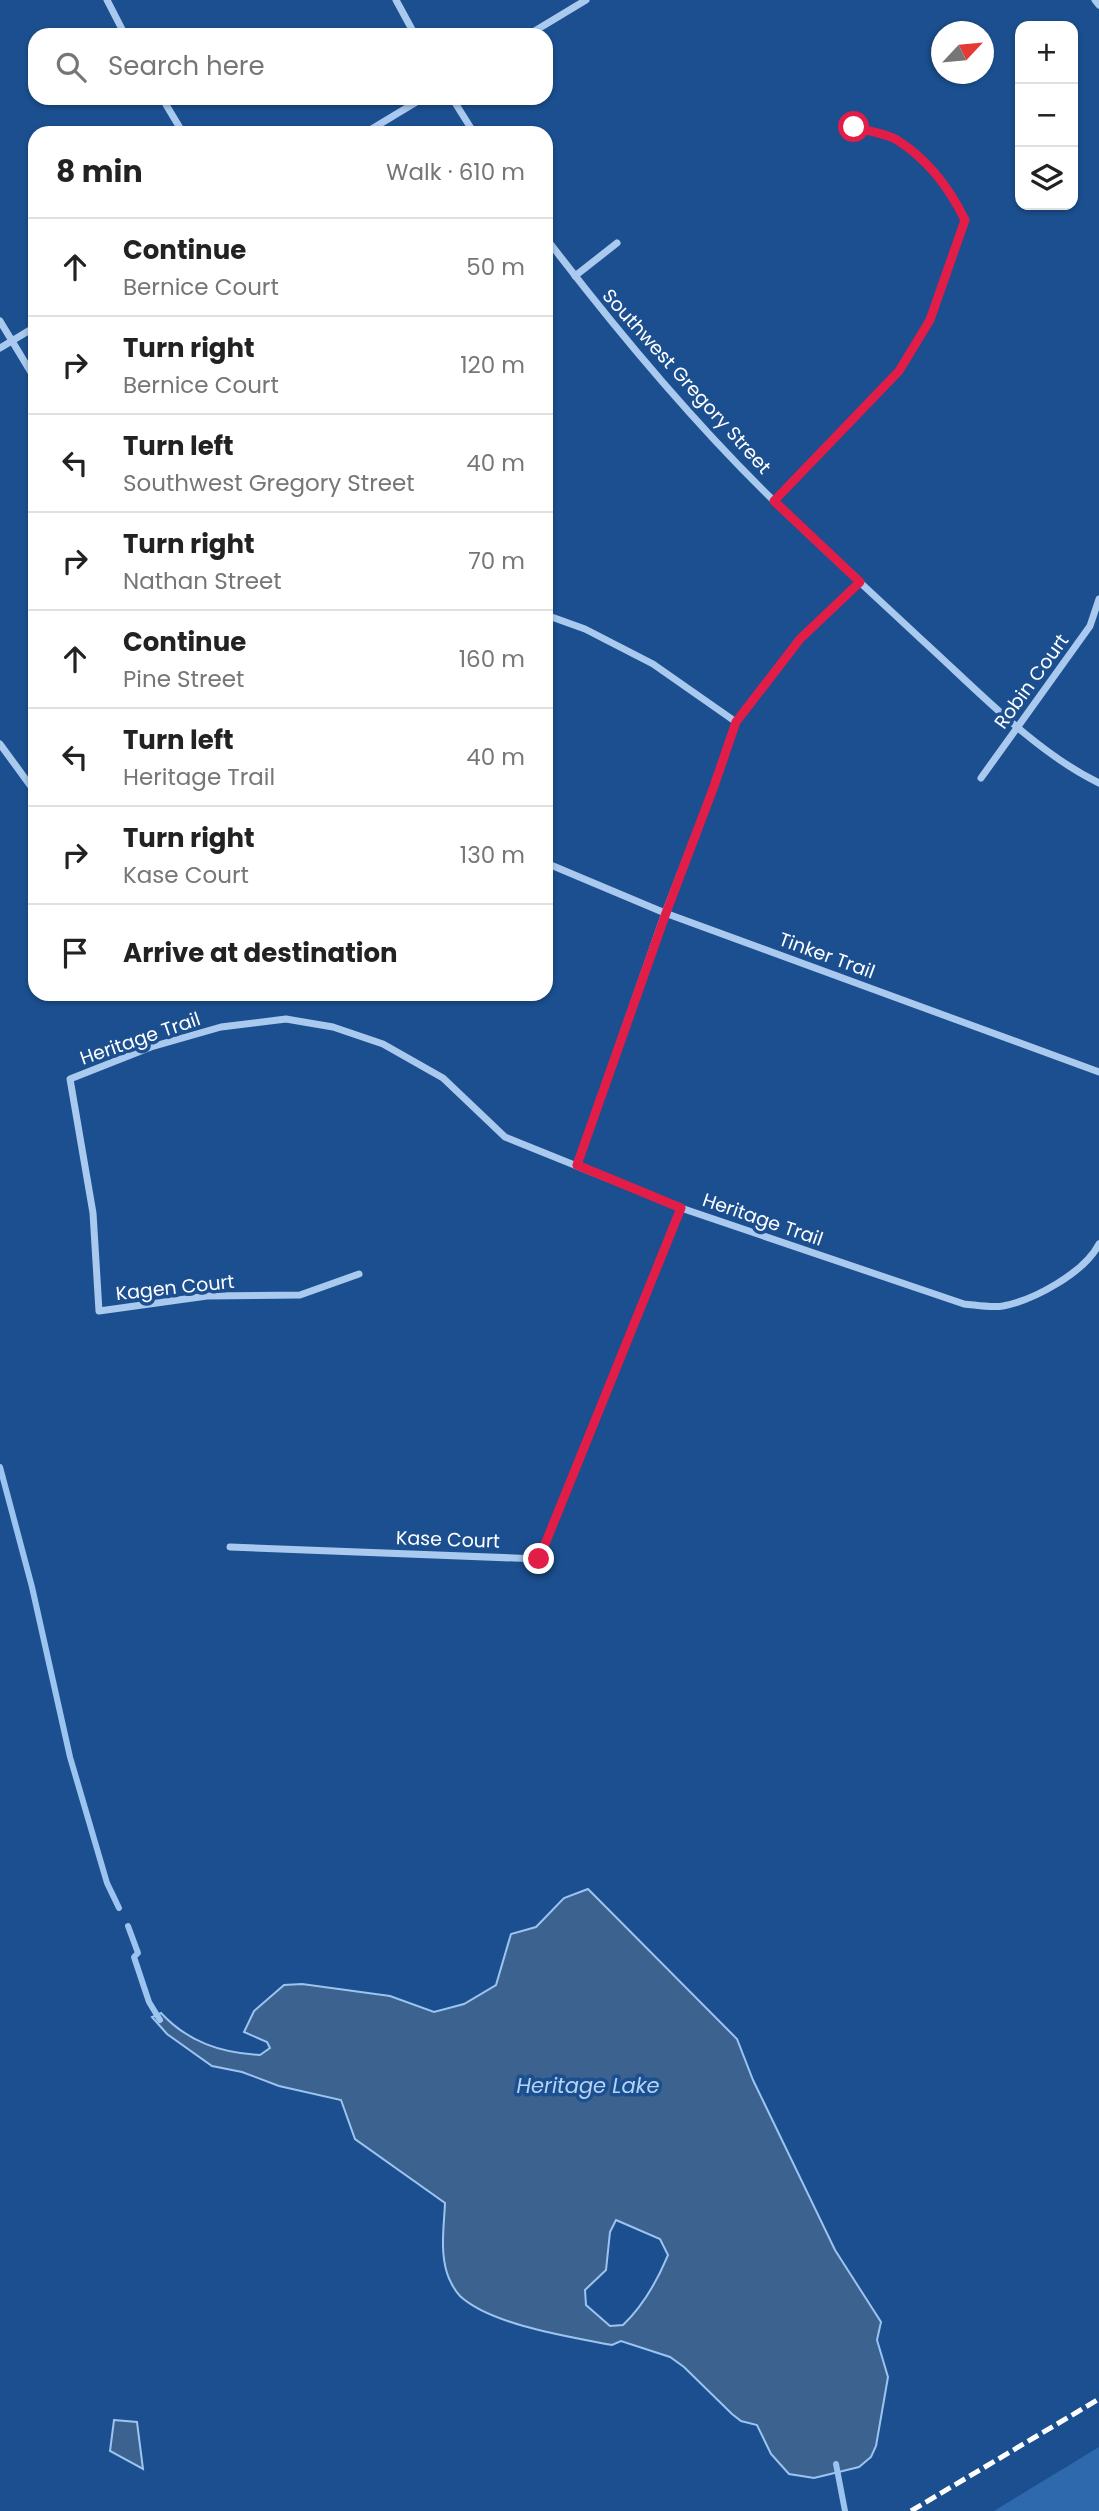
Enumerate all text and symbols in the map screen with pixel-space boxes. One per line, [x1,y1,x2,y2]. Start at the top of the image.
north arrow [931,21,994,84]
map controls [1015,21,1078,210]
button: + [1015,21,1078,84]
search box [28,28,553,105]
icon: search [52,48,90,86]
text: Search here [108,48,265,84]
button: − [1015,84,1078,147]
route start [838,111,869,142]
button: layers [1015,147,1078,210]
text: 8 min [56,150,143,193]
text: Walk · 610 m [386,156,525,188]
text: Continue [123,232,246,268]
icon: ahead [56,248,94,286]
text: 50 m [466,251,525,283]
text: Bernice Court [123,271,279,303]
street label: Southwest Gregory Street [596,283,777,480]
text: Turn right [123,330,255,366]
icon: right [56,346,94,384]
text: 120 m [460,349,525,381]
text: Bernice Court [123,369,279,401]
text: Turn left [123,428,234,464]
icon: left [56,444,94,482]
text: 40 m [466,447,525,479]
text: Southwest Gregory Street [123,467,415,499]
text: Turn right [123,526,255,562]
icon: right [56,542,94,580]
text: 70 m [468,545,525,577]
text: Nathan Street [123,565,282,597]
text: Continue [123,624,246,660]
street label: Robin Court [988,628,1075,734]
icon: ahead [56,640,94,678]
text: 160 m [459,643,525,675]
text: Pine Street [123,663,244,695]
text: Turn left [123,722,234,758]
icon: left [56,738,94,776]
text: 40 m [466,741,525,773]
text: Heritage Trail [123,761,275,793]
text: Turn right [123,820,255,856]
icon: right [56,836,94,874]
text: 130 m [460,839,525,871]
text: Kase Court [123,859,249,891]
street label: Tinker Trail [775,926,879,985]
icon: arrive [56,934,94,972]
text: Arrive at destination [123,935,398,971]
street label: Heritage Trail [76,1005,204,1072]
street label: Heritage Trail [699,1186,827,1253]
street label: Kagen Court [114,1268,236,1307]
street label: Kase Court [396,1524,500,1555]
route end [523,1543,554,1574]
water label: Heritage Lake [517,2071,659,2100]

